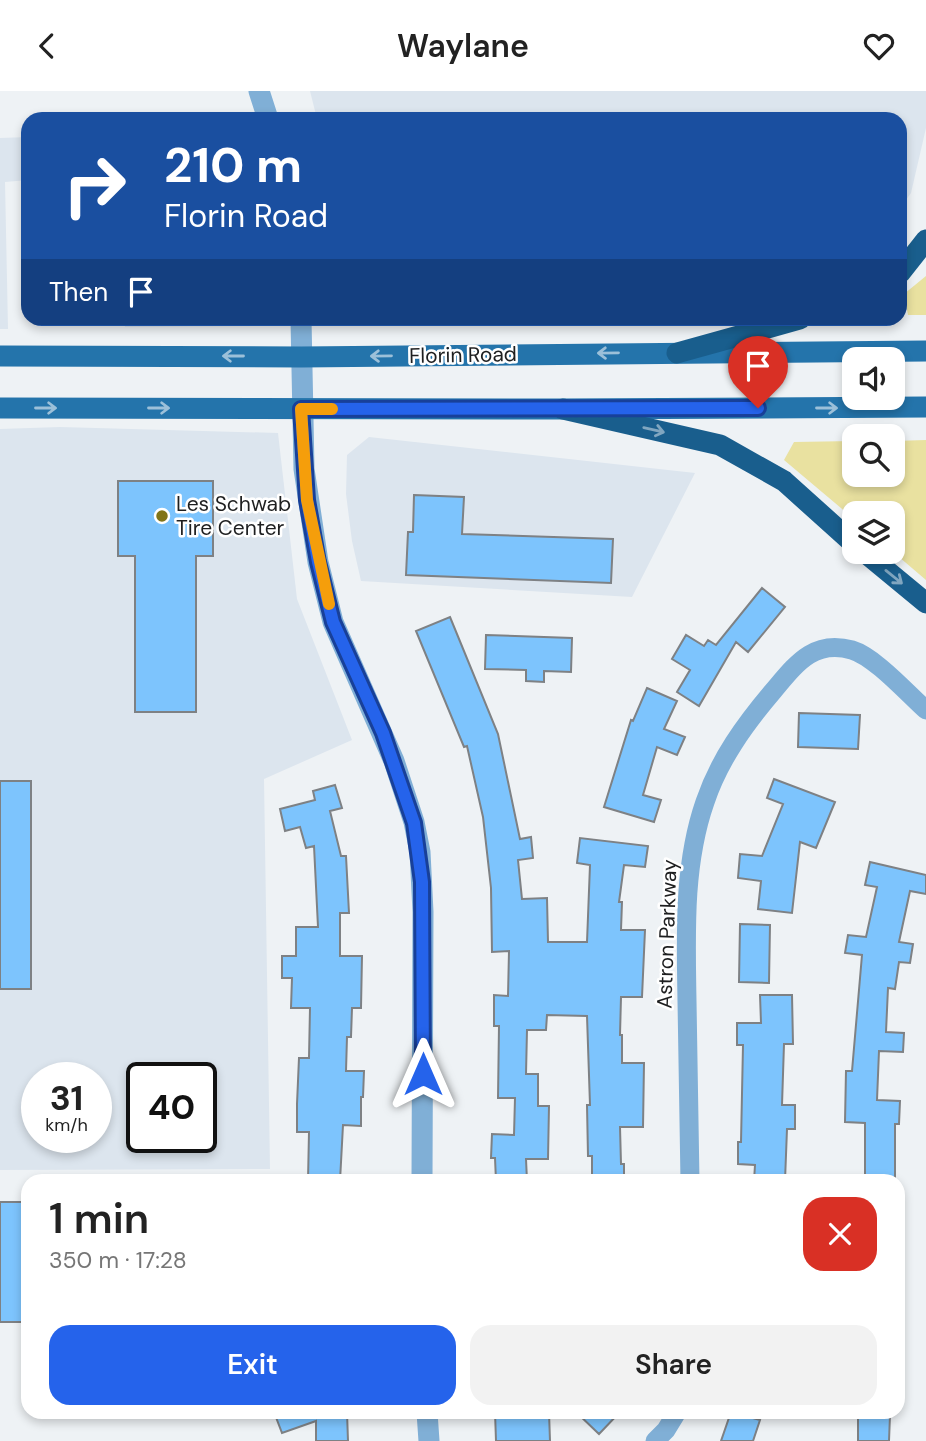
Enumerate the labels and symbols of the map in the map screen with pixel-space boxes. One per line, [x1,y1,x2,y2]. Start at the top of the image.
pin [728,336,788,408]
street label: Florin Road [409,340,517,370]
one-way arrow [597,346,620,360]
one-way arrow [222,349,245,363]
one-way arrow [370,349,393,363]
one-way arrow [34,401,57,415]
one-way arrow [148,401,171,415]
one-way arrow [816,401,839,415]
one-way arrow [642,424,664,437]
place label: Les Schwab Tire Center [176,490,291,542]
marker: Les Schwab Tire Center [154,508,170,524]
one-way arrow [885,569,903,585]
street label: Astron Parkway [650,858,684,1009]
position arrow [386,1037,460,1111]
speed limit sign: 40 [126,1062,217,1153]

